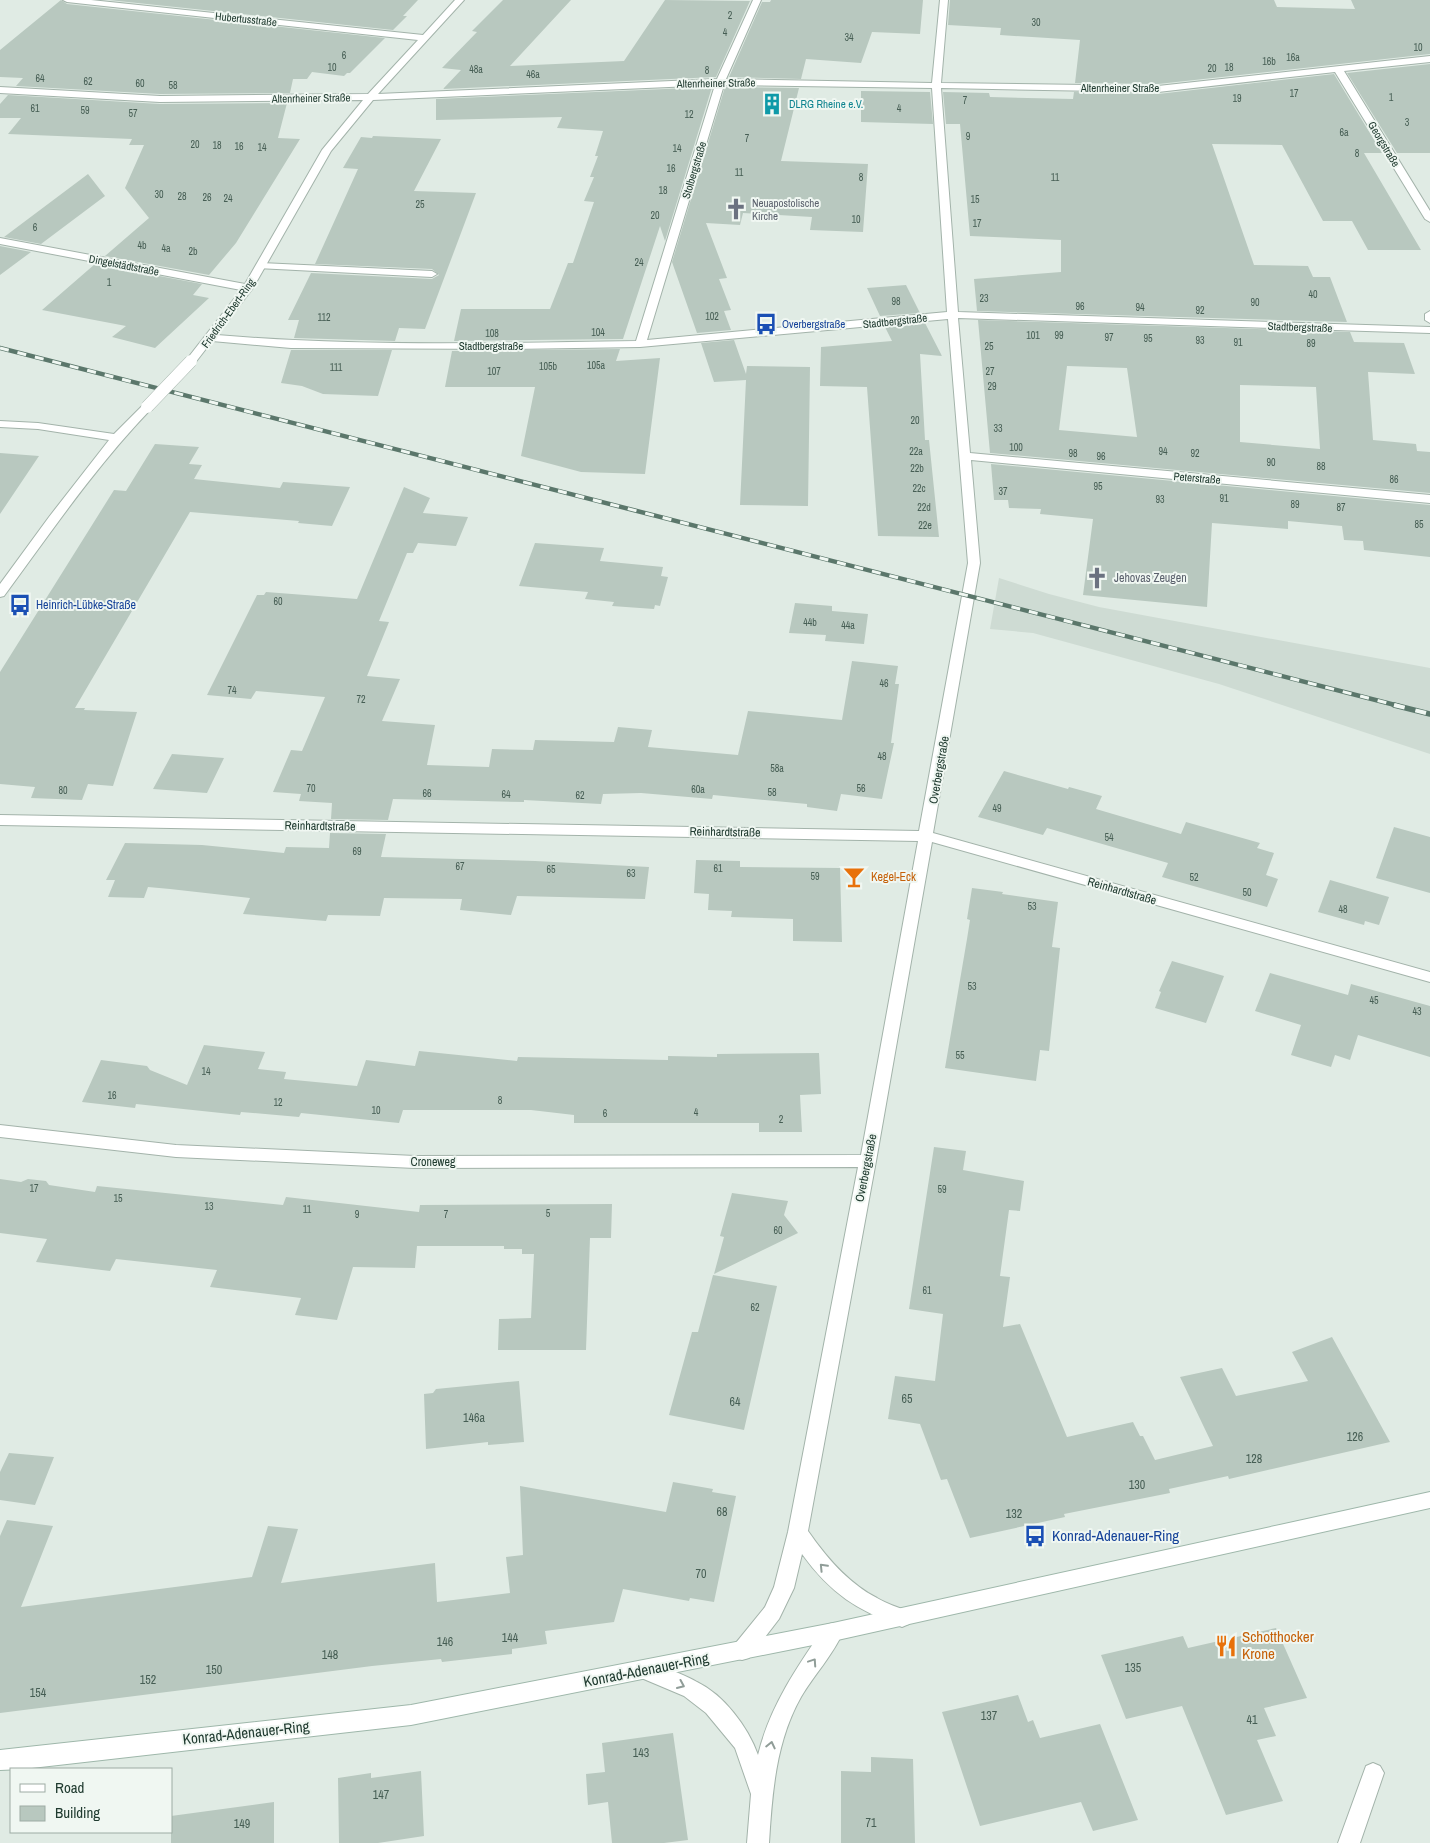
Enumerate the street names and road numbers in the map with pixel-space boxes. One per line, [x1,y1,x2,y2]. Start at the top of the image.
street label: Hubertusstraße [214,9,278,29]
street label: Altenrheiner Straße [676,75,755,91]
street label: Altenrheiner Straße [1080,81,1159,95]
street label: Altenrheiner Straße [271,90,350,106]
street label: Georgstraße [1365,119,1403,169]
street label: Stolbergstraße [679,140,709,200]
street label: Dingelstädtstraße [88,251,160,279]
street label: Friedrich-Ebert-Ring [198,275,258,351]
street label: Stadtbergstraße [862,311,928,331]
street label: Stadtbergstraße [1267,319,1333,335]
street label: Stadtbergstraße [459,339,523,353]
street label: Peterstraße [1173,469,1221,487]
street label: Overbergstraße [925,735,953,805]
street label: Reinhardtstraße [284,817,356,835]
street label: Reinhardtstraße [689,823,761,841]
street label: Reinhardtstraße [1086,874,1158,908]
street label: Overbergstraße [852,1133,880,1203]
street label: Croneweg [411,1154,456,1170]
street label: Konrad-Adenauer-Ring [581,1647,710,1692]
street label: Konrad-Adenauer-Ring [182,1715,310,1750]

